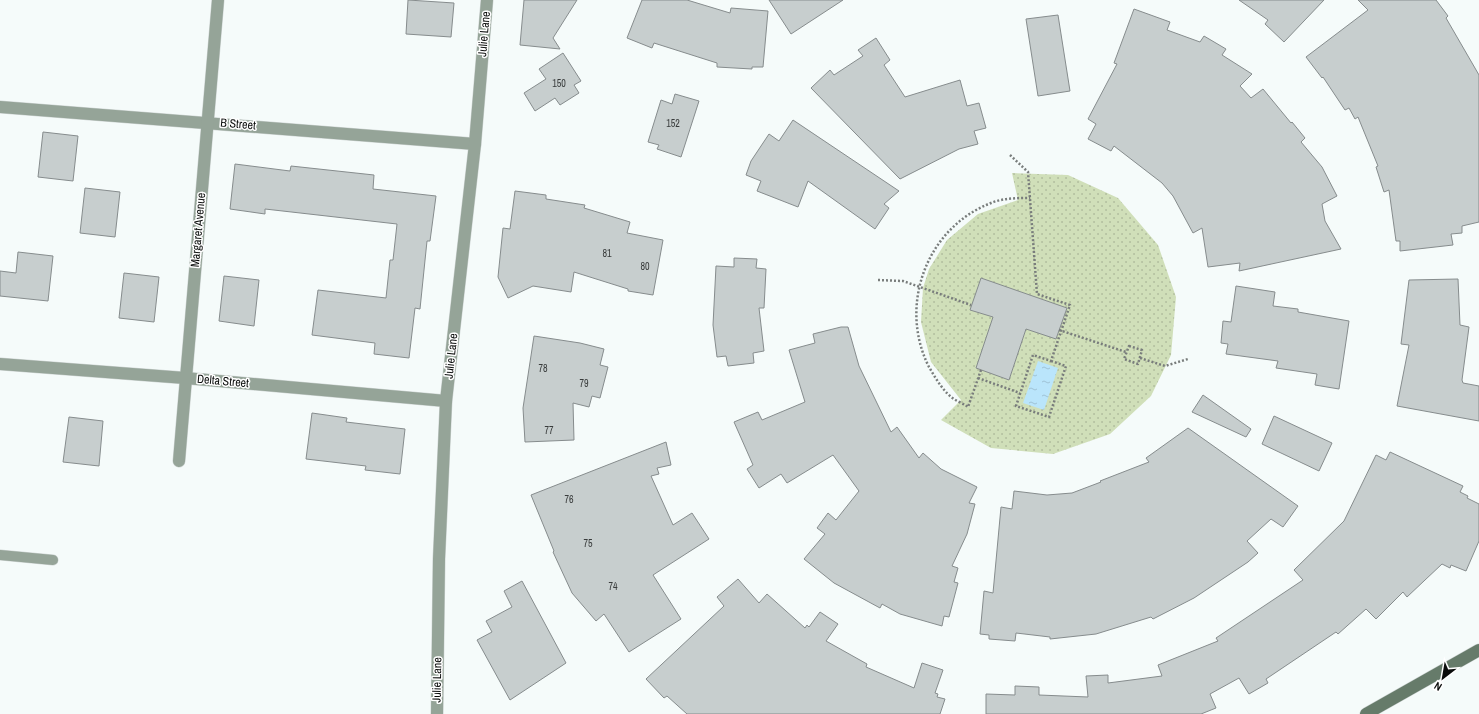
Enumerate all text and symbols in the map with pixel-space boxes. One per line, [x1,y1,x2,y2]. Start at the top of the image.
street label: Julie Lane [474,11,494,57]
house number: 150 [552,77,566,90]
street label: B Street [220,114,257,134]
house number: 152 [666,117,680,130]
street label: Margaret Avenue [187,192,209,268]
house number: 81 [602,247,612,260]
house number: 80 [640,260,650,273]
street label: Julie Lane [441,333,461,379]
house number: 78 [538,362,548,375]
street label: Delta Street [196,371,250,391]
house number: 79 [579,377,589,390]
house number: 77 [544,424,554,437]
house number: 76 [564,493,574,506]
house number: 75 [583,537,593,550]
house number: 74 [608,580,618,593]
street label: Julie Lane [429,657,445,703]
north arrow [1423,658,1463,698]
text: N [1431,679,1444,694]

